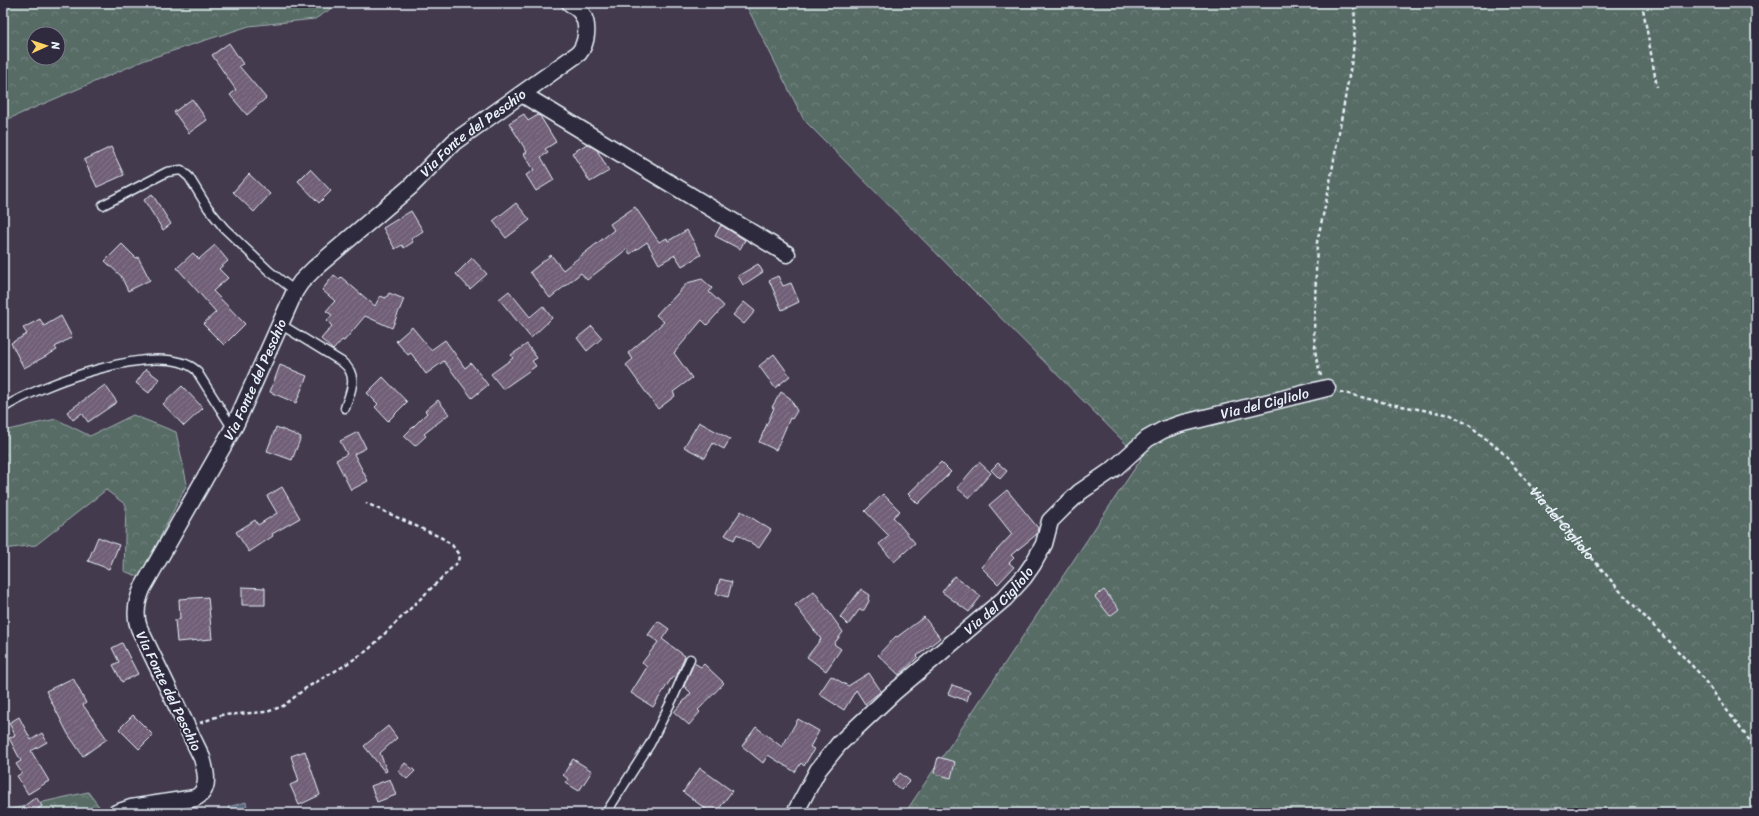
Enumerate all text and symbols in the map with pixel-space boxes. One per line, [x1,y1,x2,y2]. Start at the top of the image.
north arrow [26,26,66,66]
text: N [46,40,65,50]
street label: Via Fonte del Peschio [414,82,532,183]
street label: Via Fonte del Peschio [217,315,294,445]
street label: Via del Cigliolo [1218,381,1312,427]
street label: Via del Cigliolo [1523,481,1601,566]
street label: Via del Cigliolo [958,562,1041,641]
street label: Via Fonte del Peschio [129,627,209,756]

